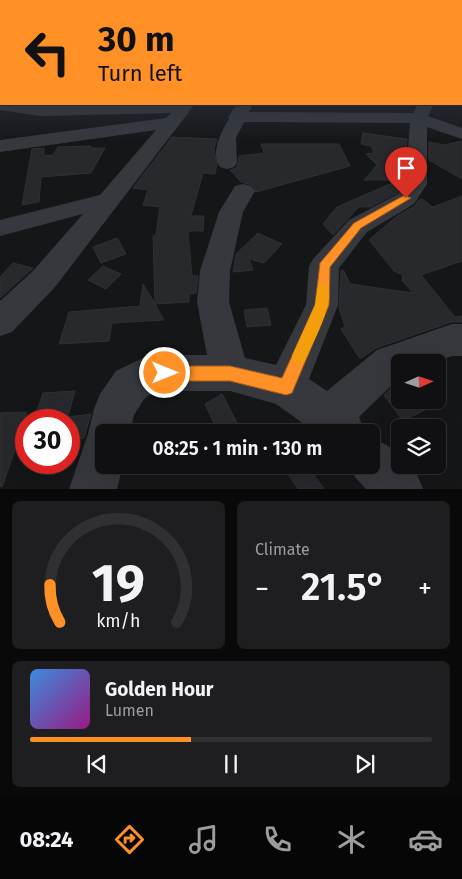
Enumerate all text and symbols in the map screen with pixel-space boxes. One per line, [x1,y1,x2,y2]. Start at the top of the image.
text: 30 m [98,18,175,60]
icon: left [15,20,80,85]
text: Turn left [98,60,182,87]
pin [385,147,427,198]
icon: arrive [392,154,420,182]
position arrow [138,346,190,398]
north arrow [391,354,446,409]
map controls [391,354,446,474]
speed limit sign: 30 [15,409,80,474]
button: layers [391,419,446,474]
text: 08:25 · 1 min · 130 m [153,437,322,460]
text: Climate [255,540,310,559]
text: 19 [92,552,145,615]
text: 21.5° [301,564,386,610]
text: − [255,572,269,605]
text: + [418,572,432,605]
text: km/h [96,610,141,632]
text: Golden Hour [105,678,214,701]
text: Lumen [105,701,154,720]
icon: previous [83,750,111,778]
icon: pause [217,750,245,778]
icon: next [351,750,379,778]
icon: directions [112,822,147,857]
icon: music [186,822,221,857]
icon: phone [260,822,295,857]
icon: climate [334,822,369,857]
icon: car [408,822,443,857]
text: 08:24 [19,826,74,853]

